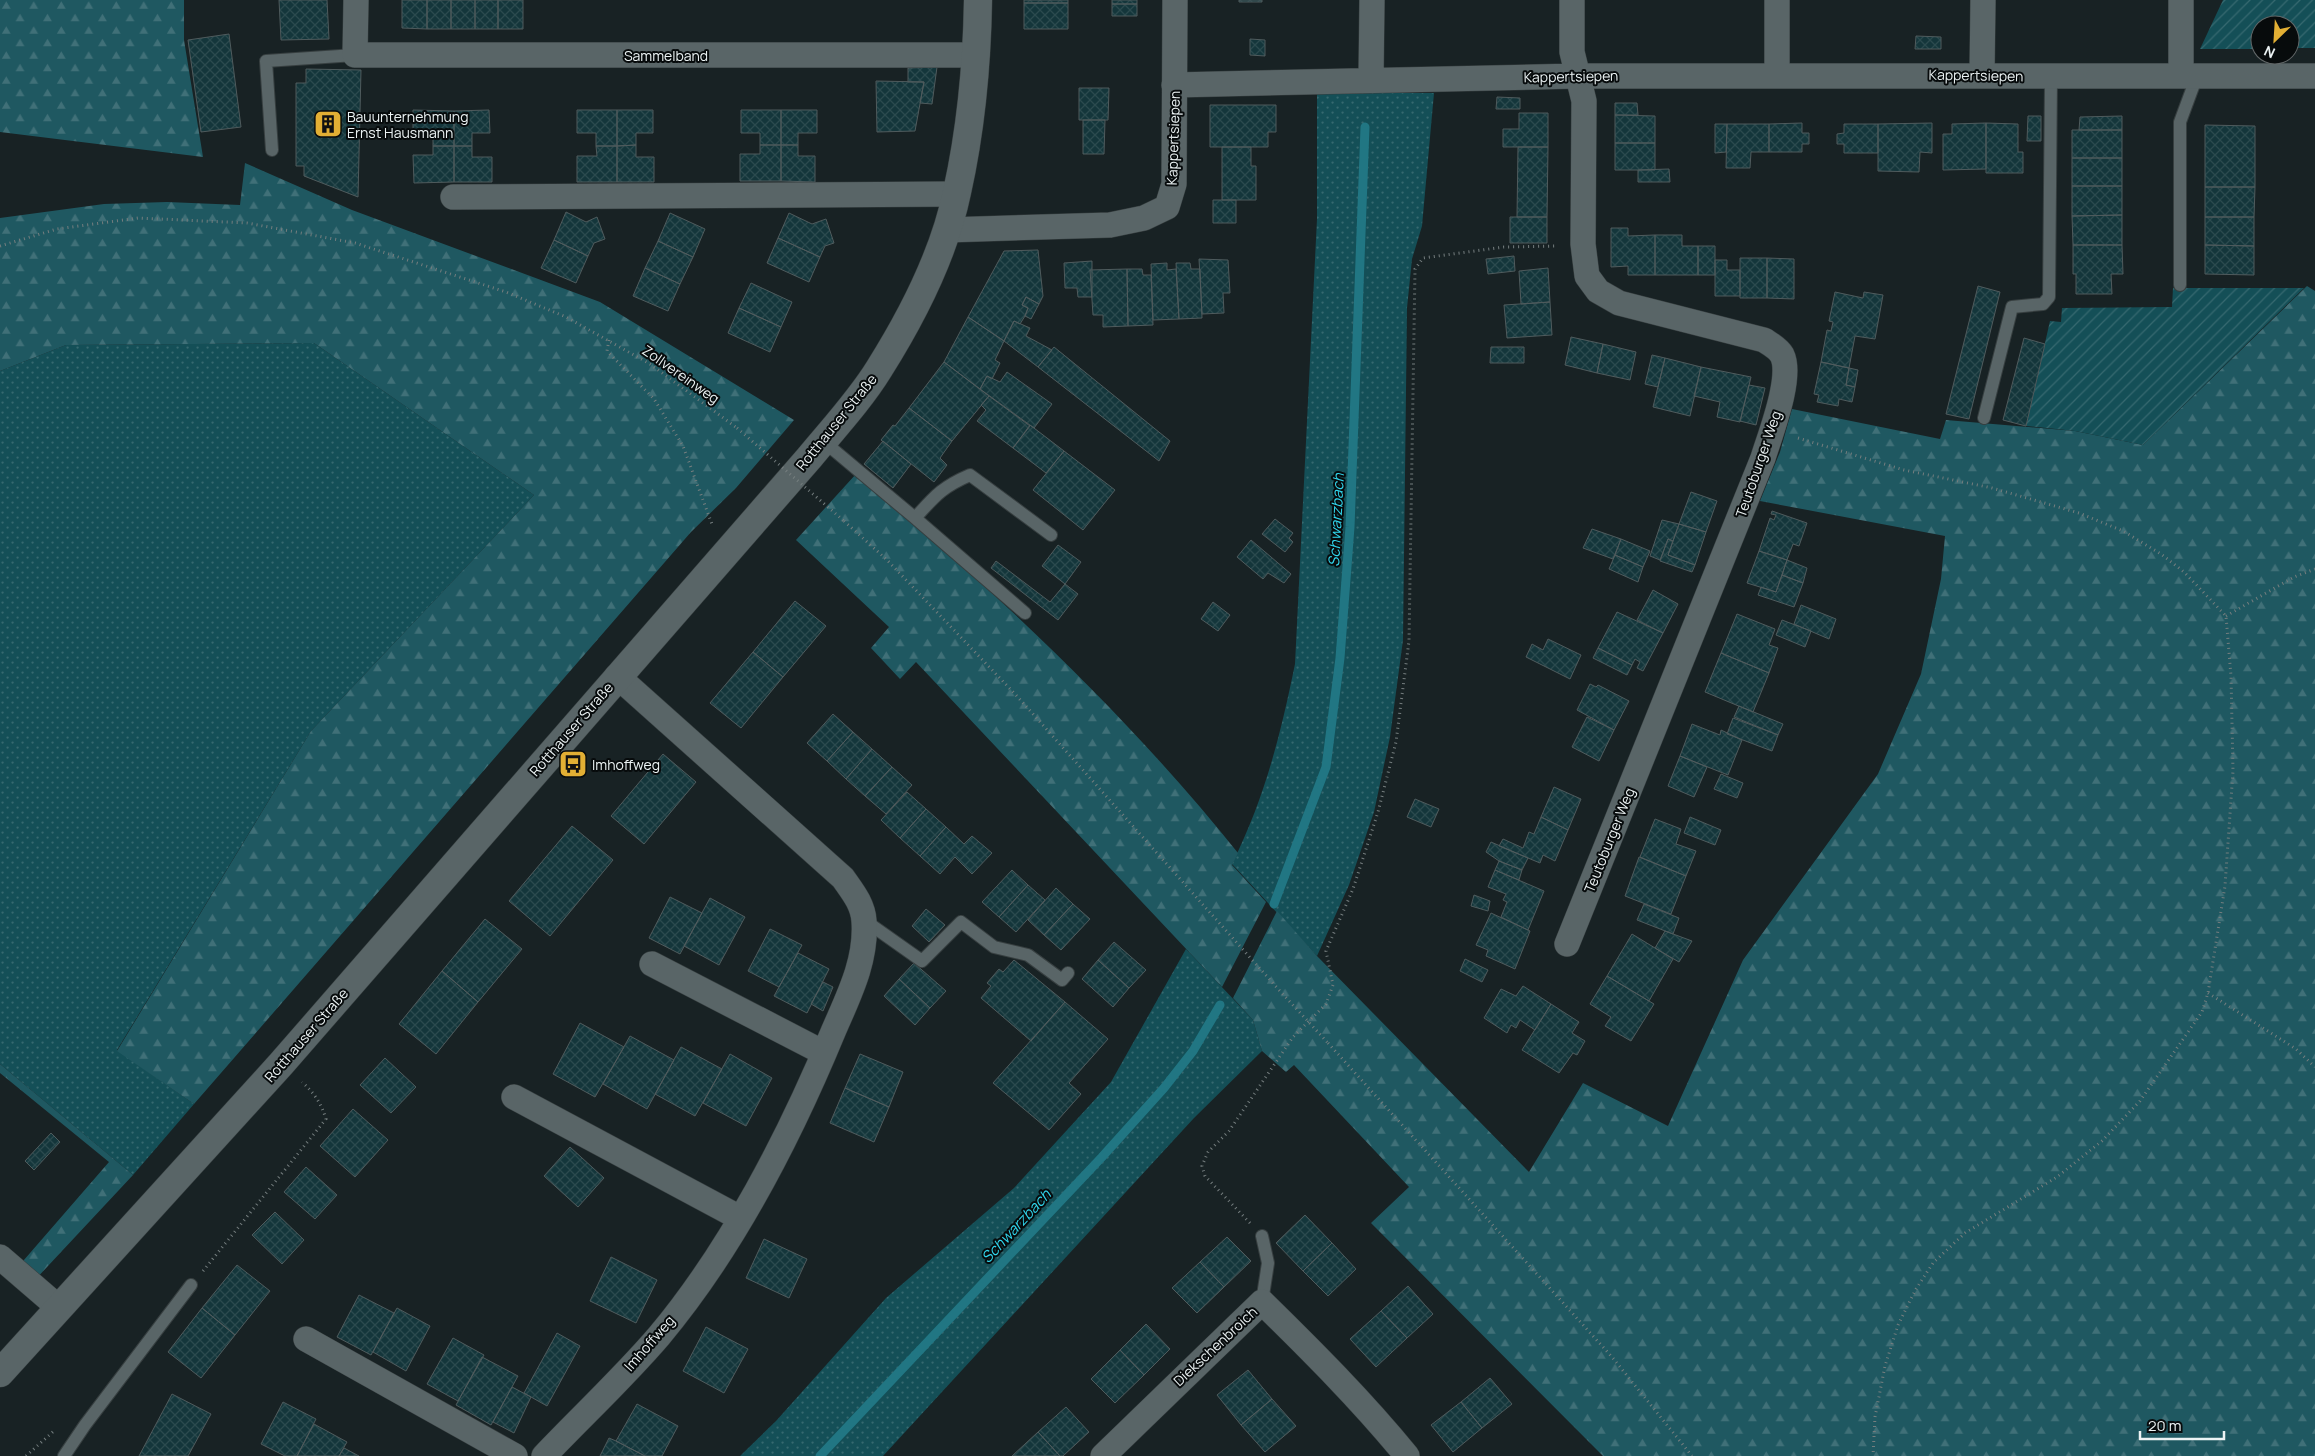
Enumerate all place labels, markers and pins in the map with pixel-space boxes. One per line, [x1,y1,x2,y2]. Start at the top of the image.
place label: Bauunternehmung Ernst Hausmann [347,107,468,142]
building icon: Bauunternehmung Ernst Hausmann [313,109,343,139]
bus stop icon: Imhoffweg [558,749,588,779]
place label: Imhoffweg [592,755,660,774]

